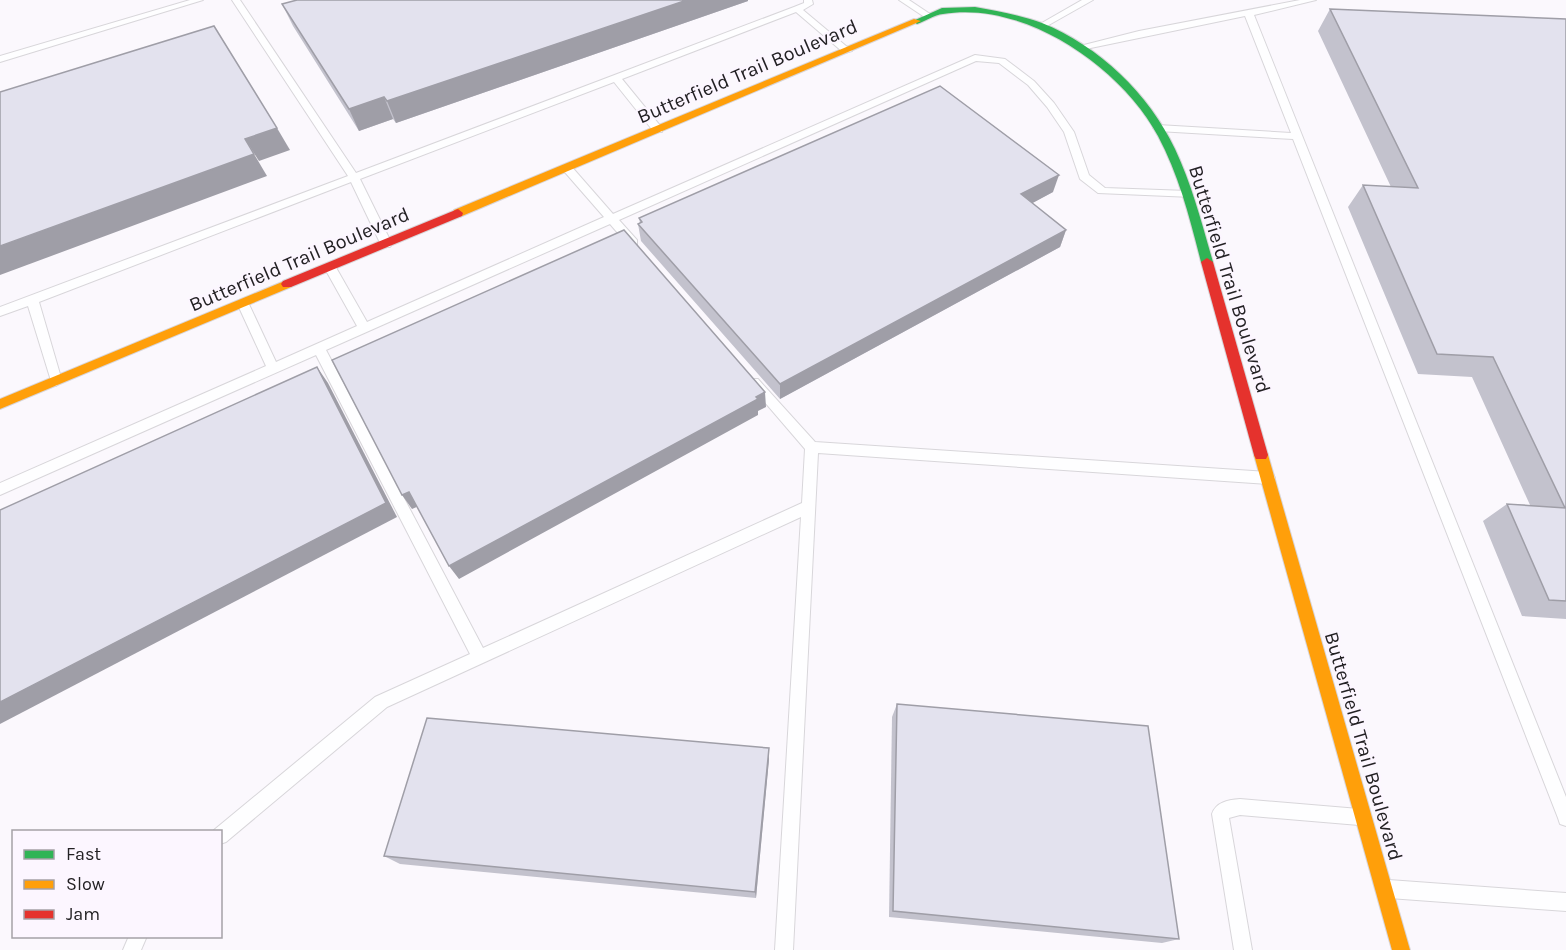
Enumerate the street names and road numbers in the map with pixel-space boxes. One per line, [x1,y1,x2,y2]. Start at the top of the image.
street label: Butterfield Trail Boulevard [634,15,861,128]
street label: Butterfield Trail Boulevard [1184,162,1275,396]
street label: Butterfield Trail Boulevard [186,203,413,316]
street label: Butterfield Trail Boulevard [1320,629,1407,863]

